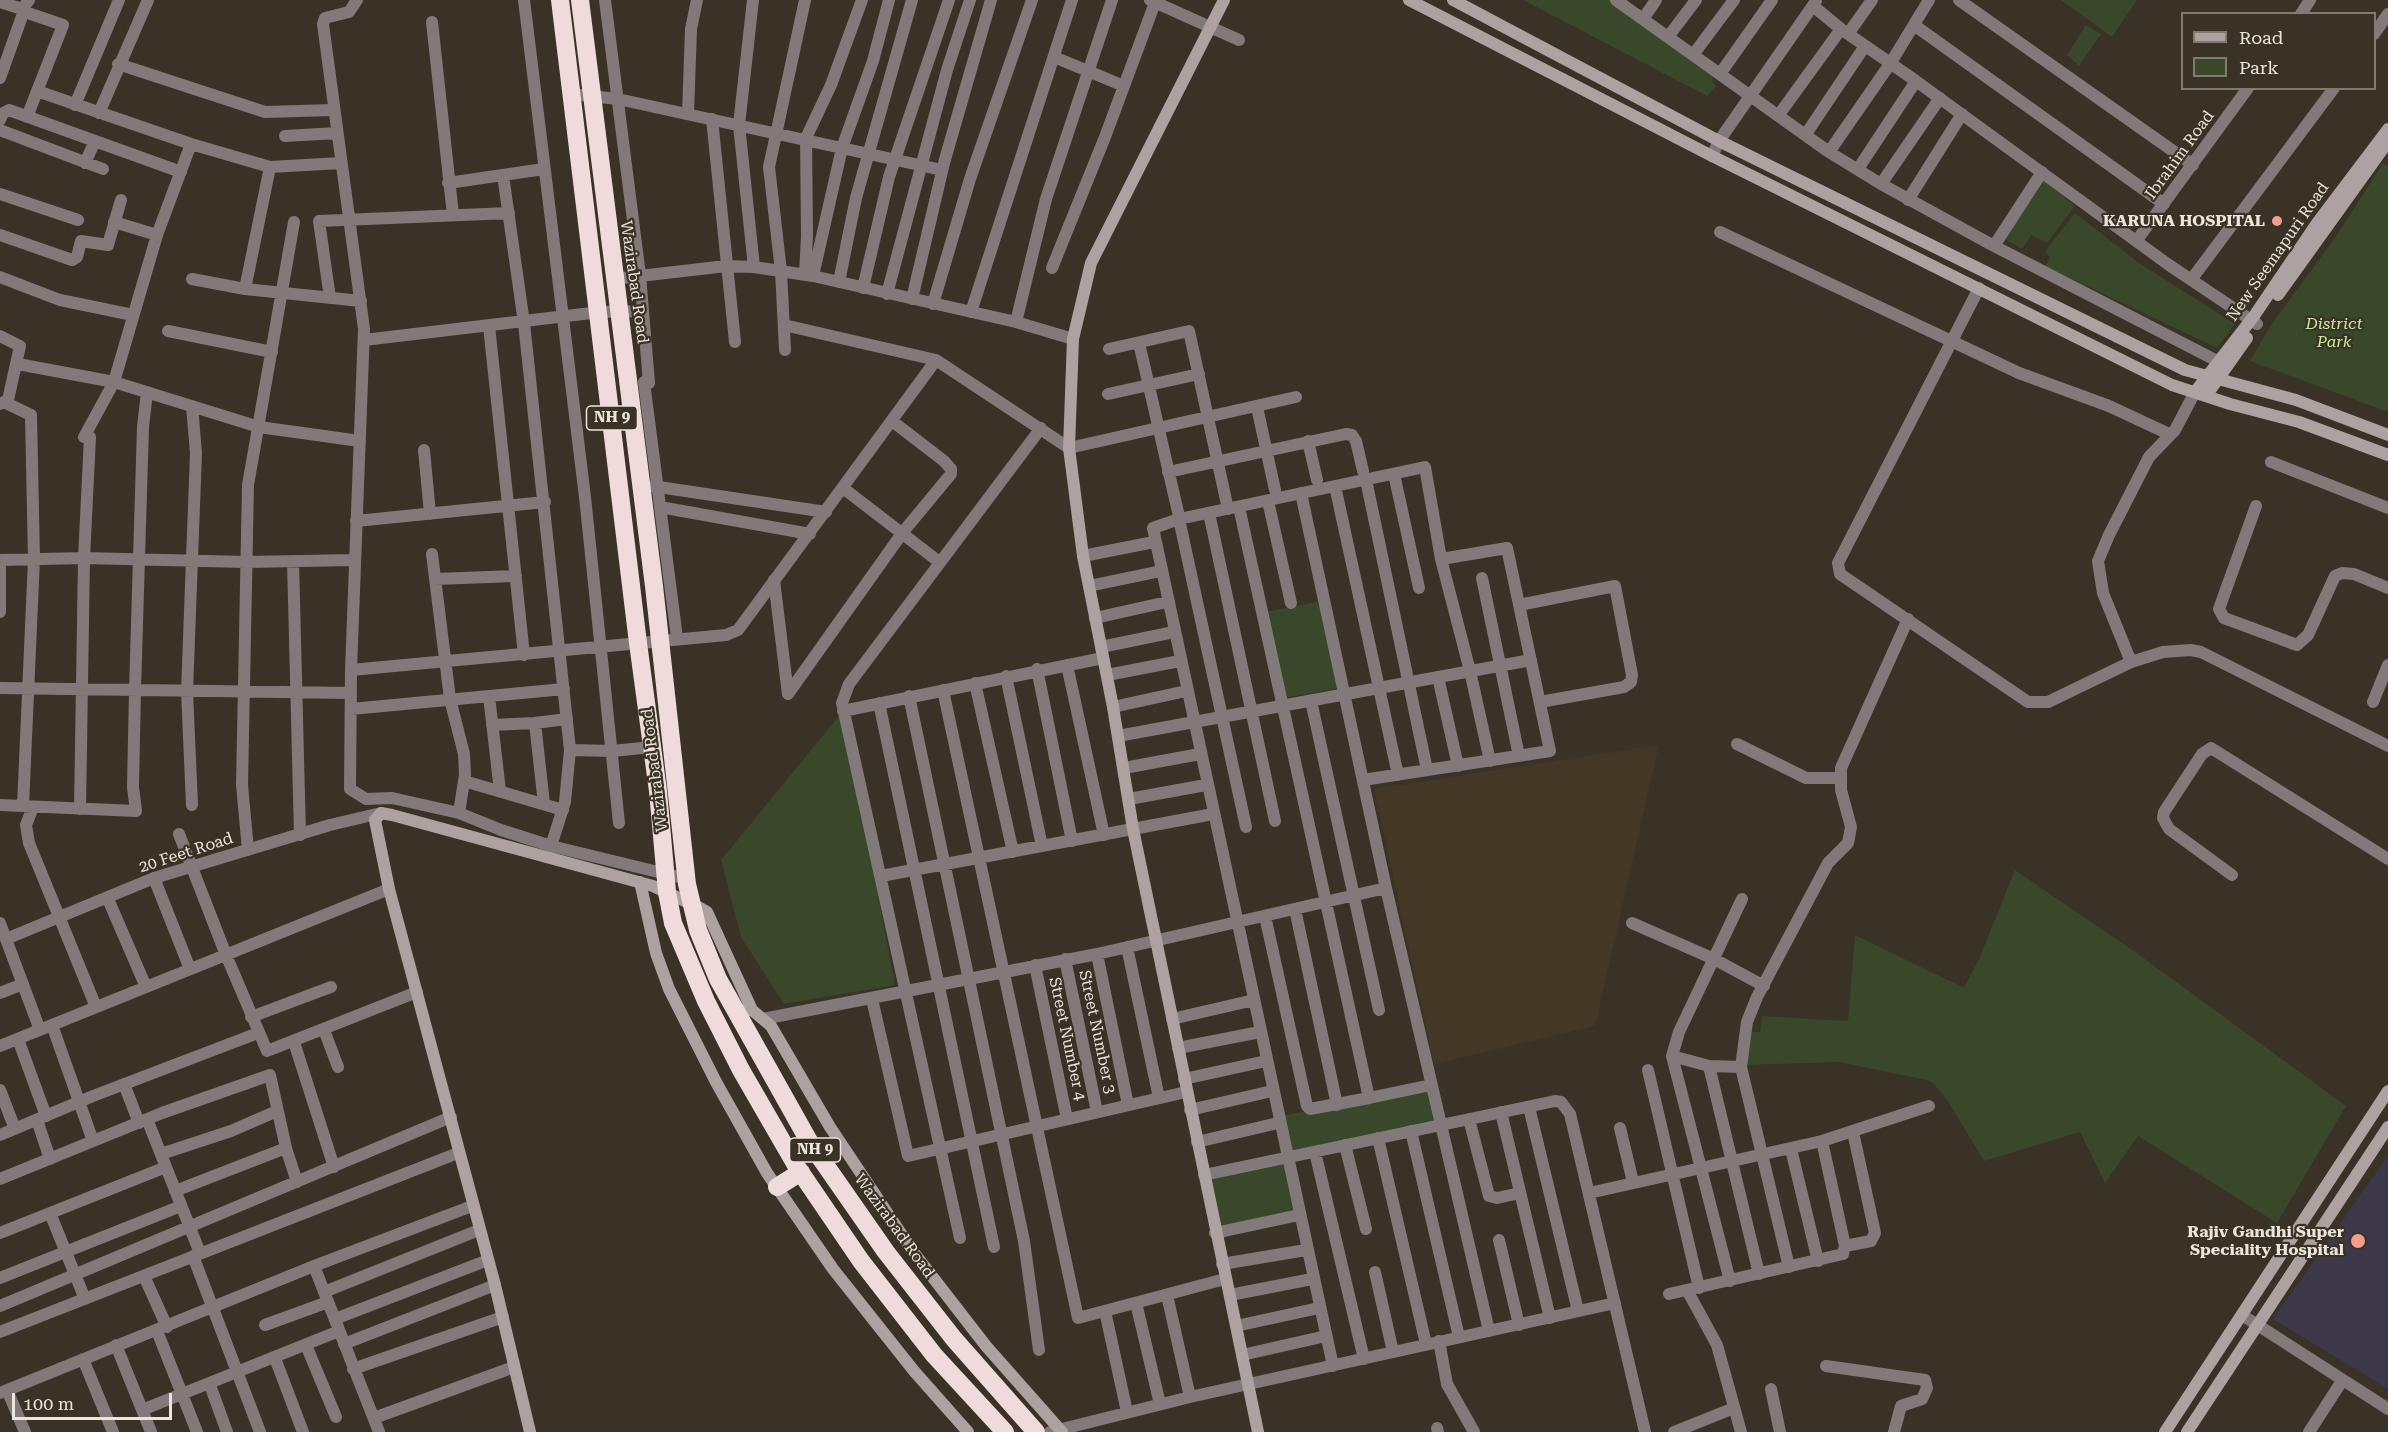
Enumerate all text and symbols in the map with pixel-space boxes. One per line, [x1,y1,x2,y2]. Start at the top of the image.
legend [2181,12,2376,90]
text: Road [2239,27,2283,48]
text: Park [2239,57,2279,78]
street label: Ibrahim Road [2141,107,2219,203]
street label: New Seemapuri Road [2223,179,2333,325]
place label: KARUNA HOSPITAL [2103,211,2265,231]
marker: KARUNA HOSPITAL [2270,214,2284,228]
street label: Wazirabad Road [616,219,652,345]
park label: District Park [2305,314,2363,352]
road number: NH 9 [586,406,638,430]
street label: Wazirabad Road [638,707,672,833]
street label: 20 Feet Road [137,829,235,877]
street label: Street Number 3 [1075,969,1119,1095]
street label: Street Number 4 [1045,976,1089,1102]
road number: NH 9 [790,1138,840,1162]
street label: Wazirabad Road [850,1170,938,1282]
place label: Rajiv Gandhi Super Speciality Hospital [2187,1222,2344,1260]
marker: Rajiv Gandhi Super Speciality Hospital [2349,1232,2367,1250]
scale bar [15,1381,176,1419]
text: 100 m [23,1393,74,1414]

